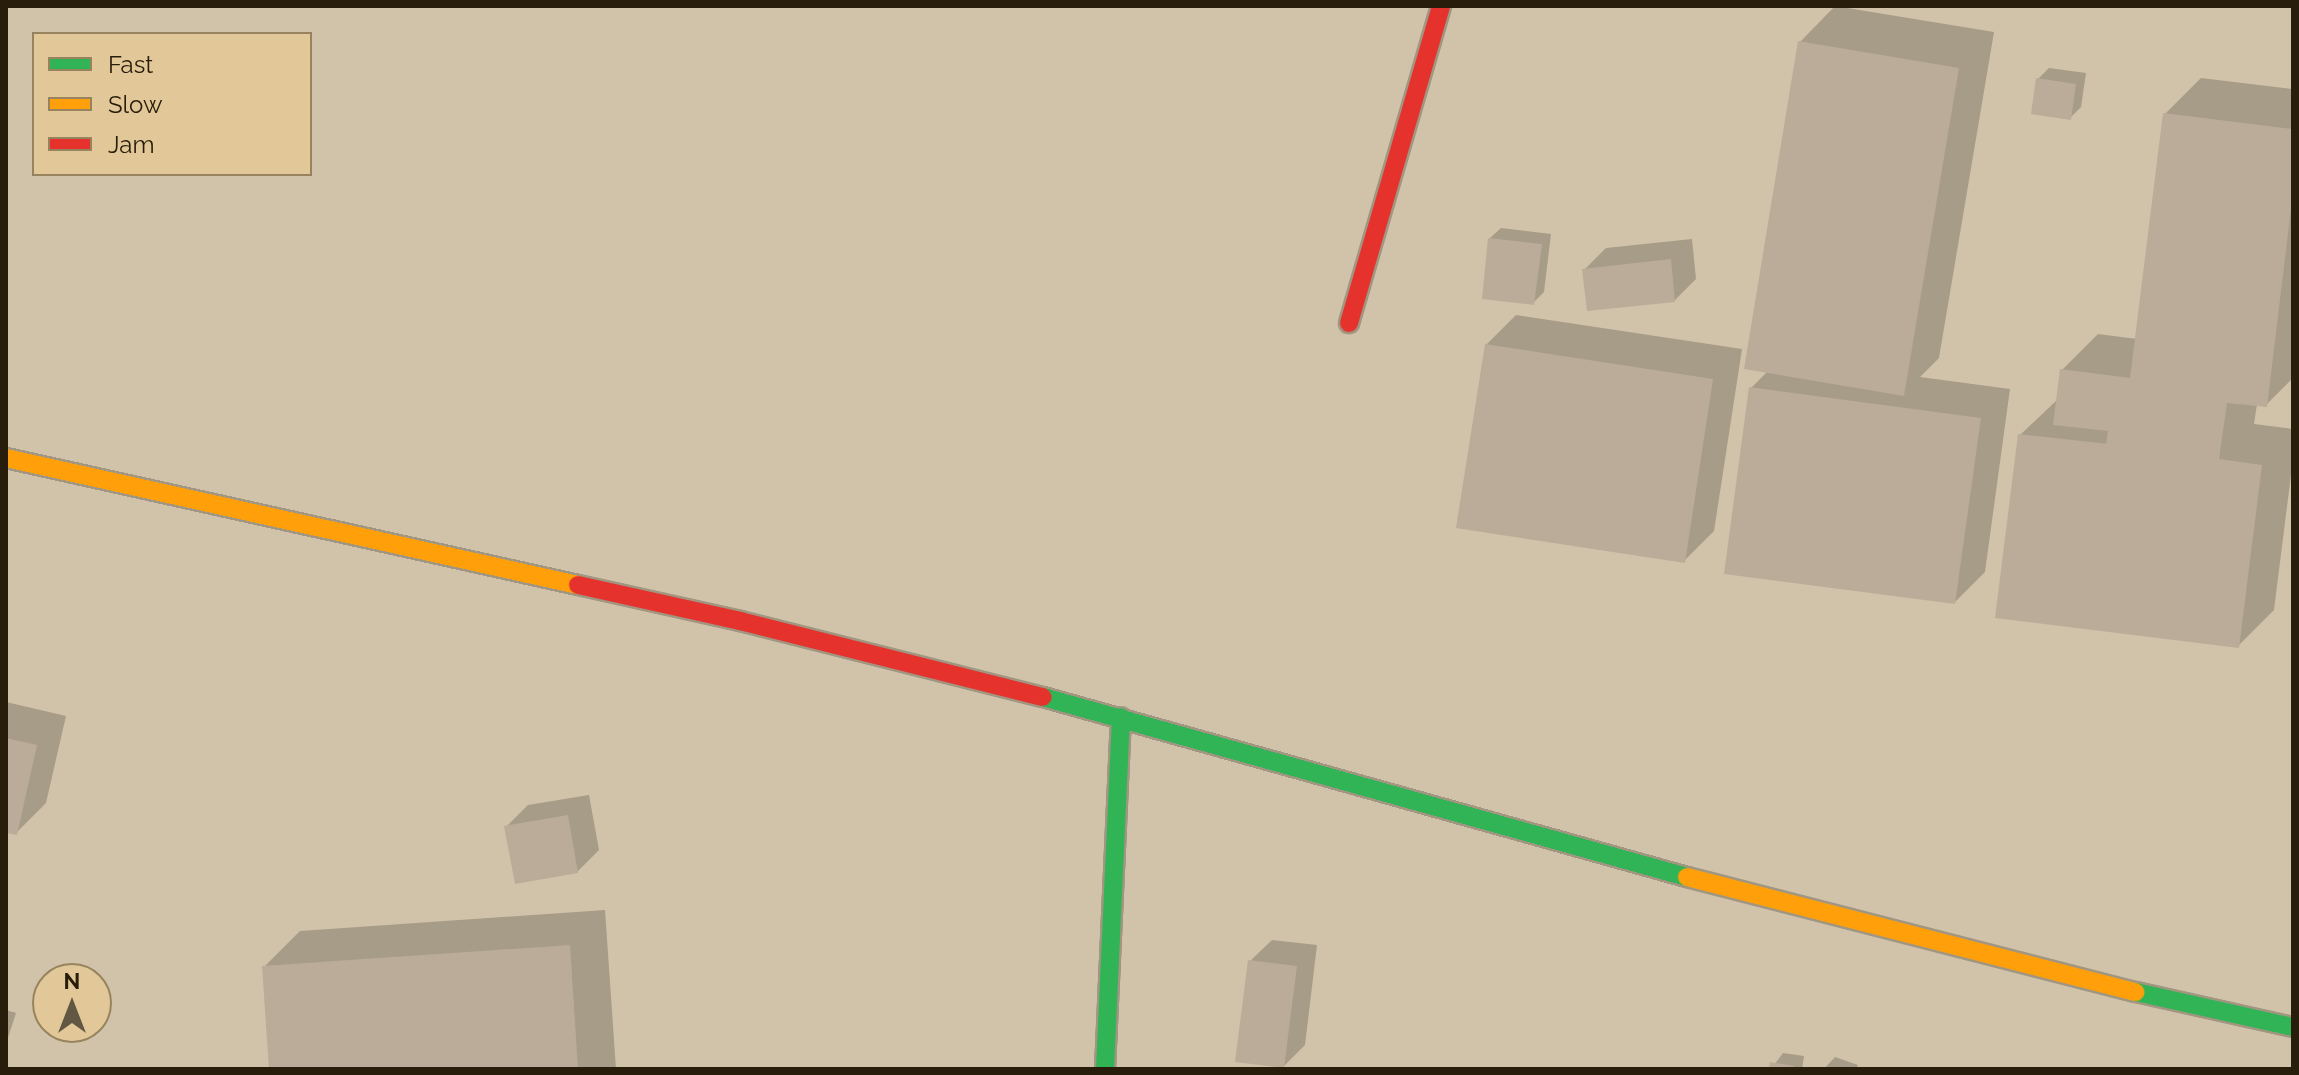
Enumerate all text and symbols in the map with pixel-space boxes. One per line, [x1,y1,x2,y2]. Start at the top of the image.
legend [32,32,312,176]
text: Fast [108,50,153,79]
text: Slow [108,90,162,119]
text: Jam [108,130,154,159]
north arrow [32,963,112,1043]
text: N [64,968,80,994]

